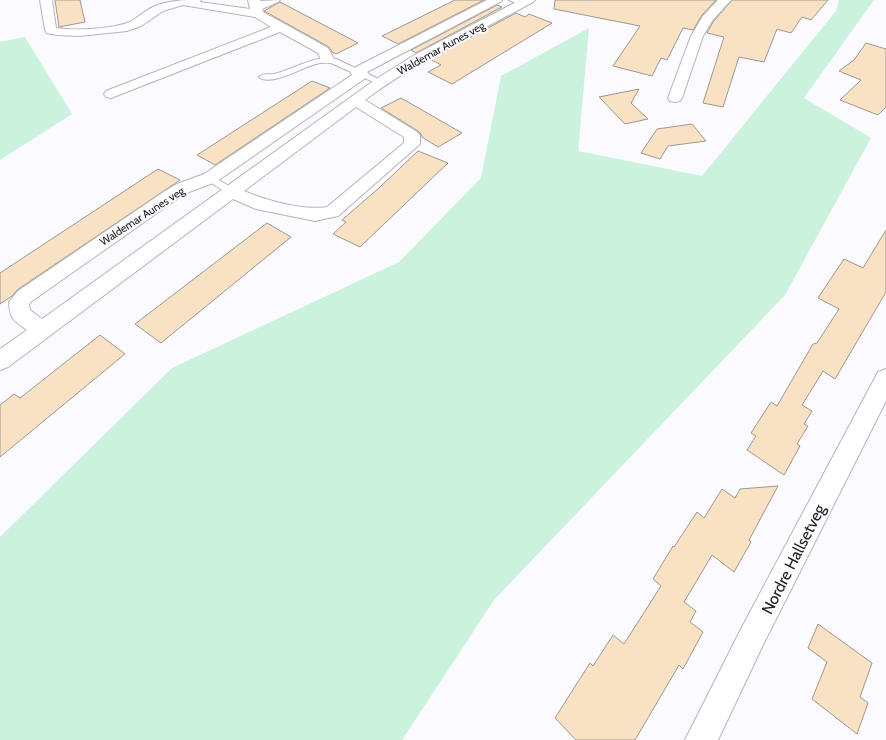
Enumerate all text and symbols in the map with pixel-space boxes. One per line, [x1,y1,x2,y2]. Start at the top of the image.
street label: Waldemar Aunes veg [395,18,488,78]
street label: Waldemar Aunes veg [97,183,187,249]
street label: Nordre Hallsetveg [758,500,830,617]

